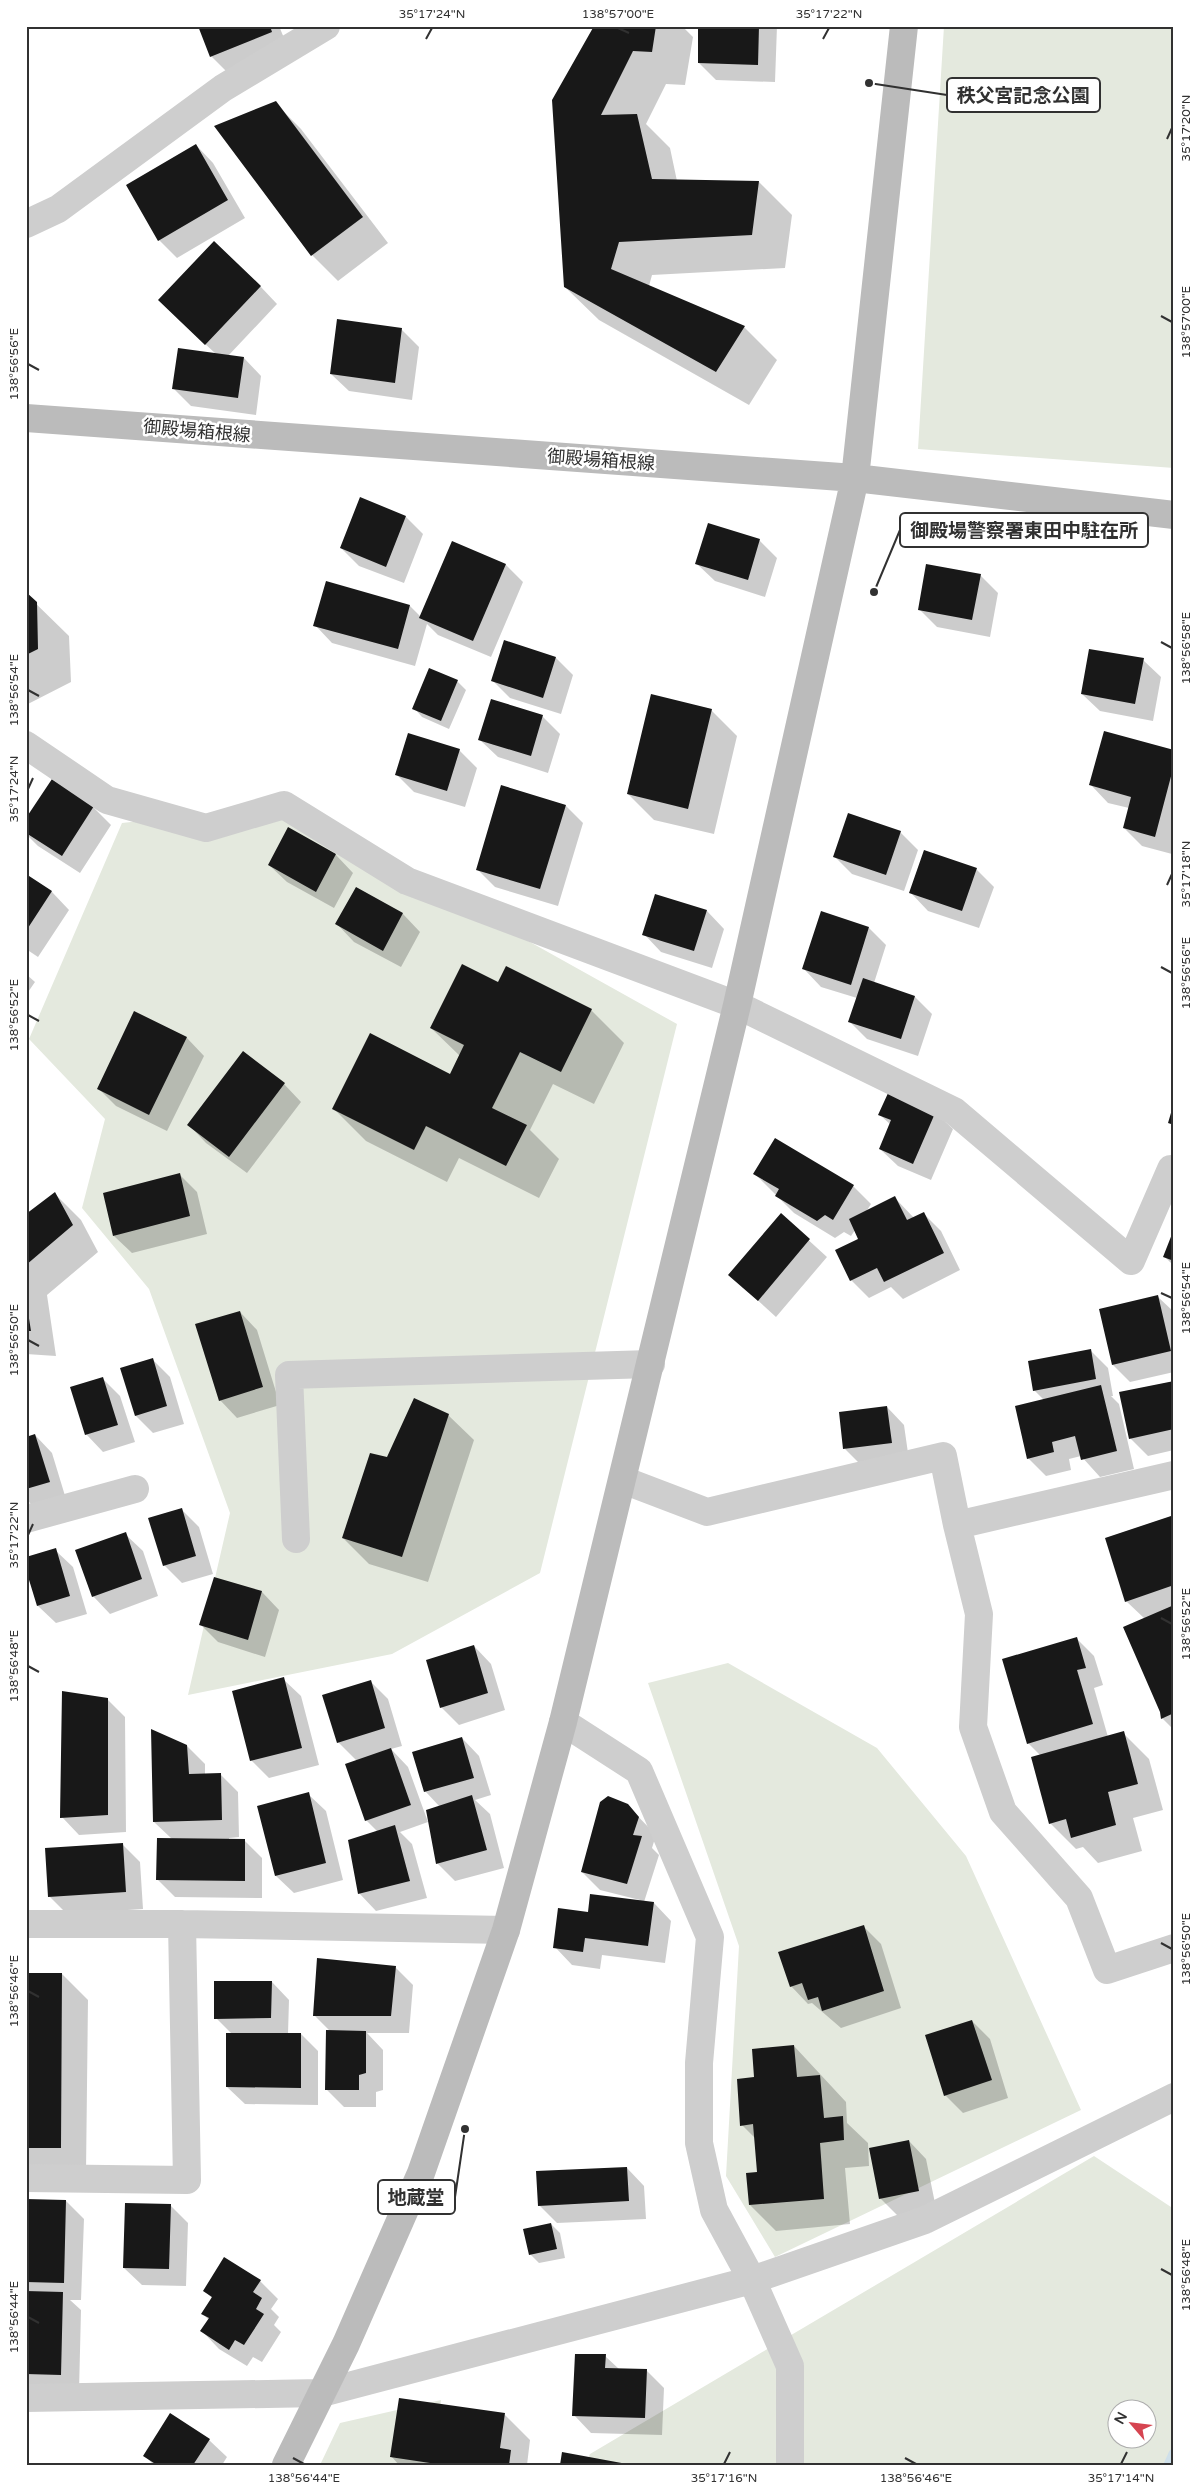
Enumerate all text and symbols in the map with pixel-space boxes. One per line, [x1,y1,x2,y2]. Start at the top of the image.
text: 35°17'24"N [399,7,465,21]
text: 138°57'00"E [582,7,655,21]
text: 35°17'22"N [796,7,862,21]
callout: 秩父宮記念公園 [947,78,1100,112]
text: 秩父宮記念公園 [956,85,1090,107]
text: 35°17'20"N [1179,95,1193,161]
text: 138°57'00"E [1179,285,1193,358]
text: 138°56'56"E [7,327,21,400]
street label: 御殿場箱根線 [142,415,252,447]
street label: 御殿場箱根線 [546,445,656,475]
callout: 御殿場警察署東田中駐在所 [900,513,1148,547]
text: 御殿場警察署東田中駐在所 [910,520,1138,542]
text: 138°56'58"E [1179,611,1193,684]
text: 138°56'54"E [7,653,21,726]
text: 35°17'24"N [7,756,21,822]
text: 35°17'18"N [1179,841,1193,907]
text: 138°56'56"E [1179,936,1193,1009]
text: 138°56'52"E [7,978,21,1051]
text: 138°56'54"E [1179,1261,1193,1334]
text: 138°56'50"E [7,1303,21,1376]
text: 35°17'22"N [7,1502,21,1568]
text: 138°56'52"E [1179,1587,1193,1660]
text: 138°56'48"E [7,1629,21,1702]
text: 138°56'50"E [1179,1912,1193,1985]
text: 138°56'46"E [7,1954,21,2027]
callout: 地蔵堂 [378,2180,455,2214]
text: 地蔵堂 [387,2187,445,2209]
text: 138°56'48"E [1179,2238,1193,2311]
text: 138°56'44"E [7,2280,21,2353]
north arrow [1108,2398,1158,2448]
text: N [1111,2409,1131,2427]
text: 138°56'44"E [268,2471,341,2485]
text: 35°17'16"N [691,2471,757,2485]
text: 138°56'46"E [880,2471,953,2485]
text: 35°17'14"N [1088,2471,1154,2485]

